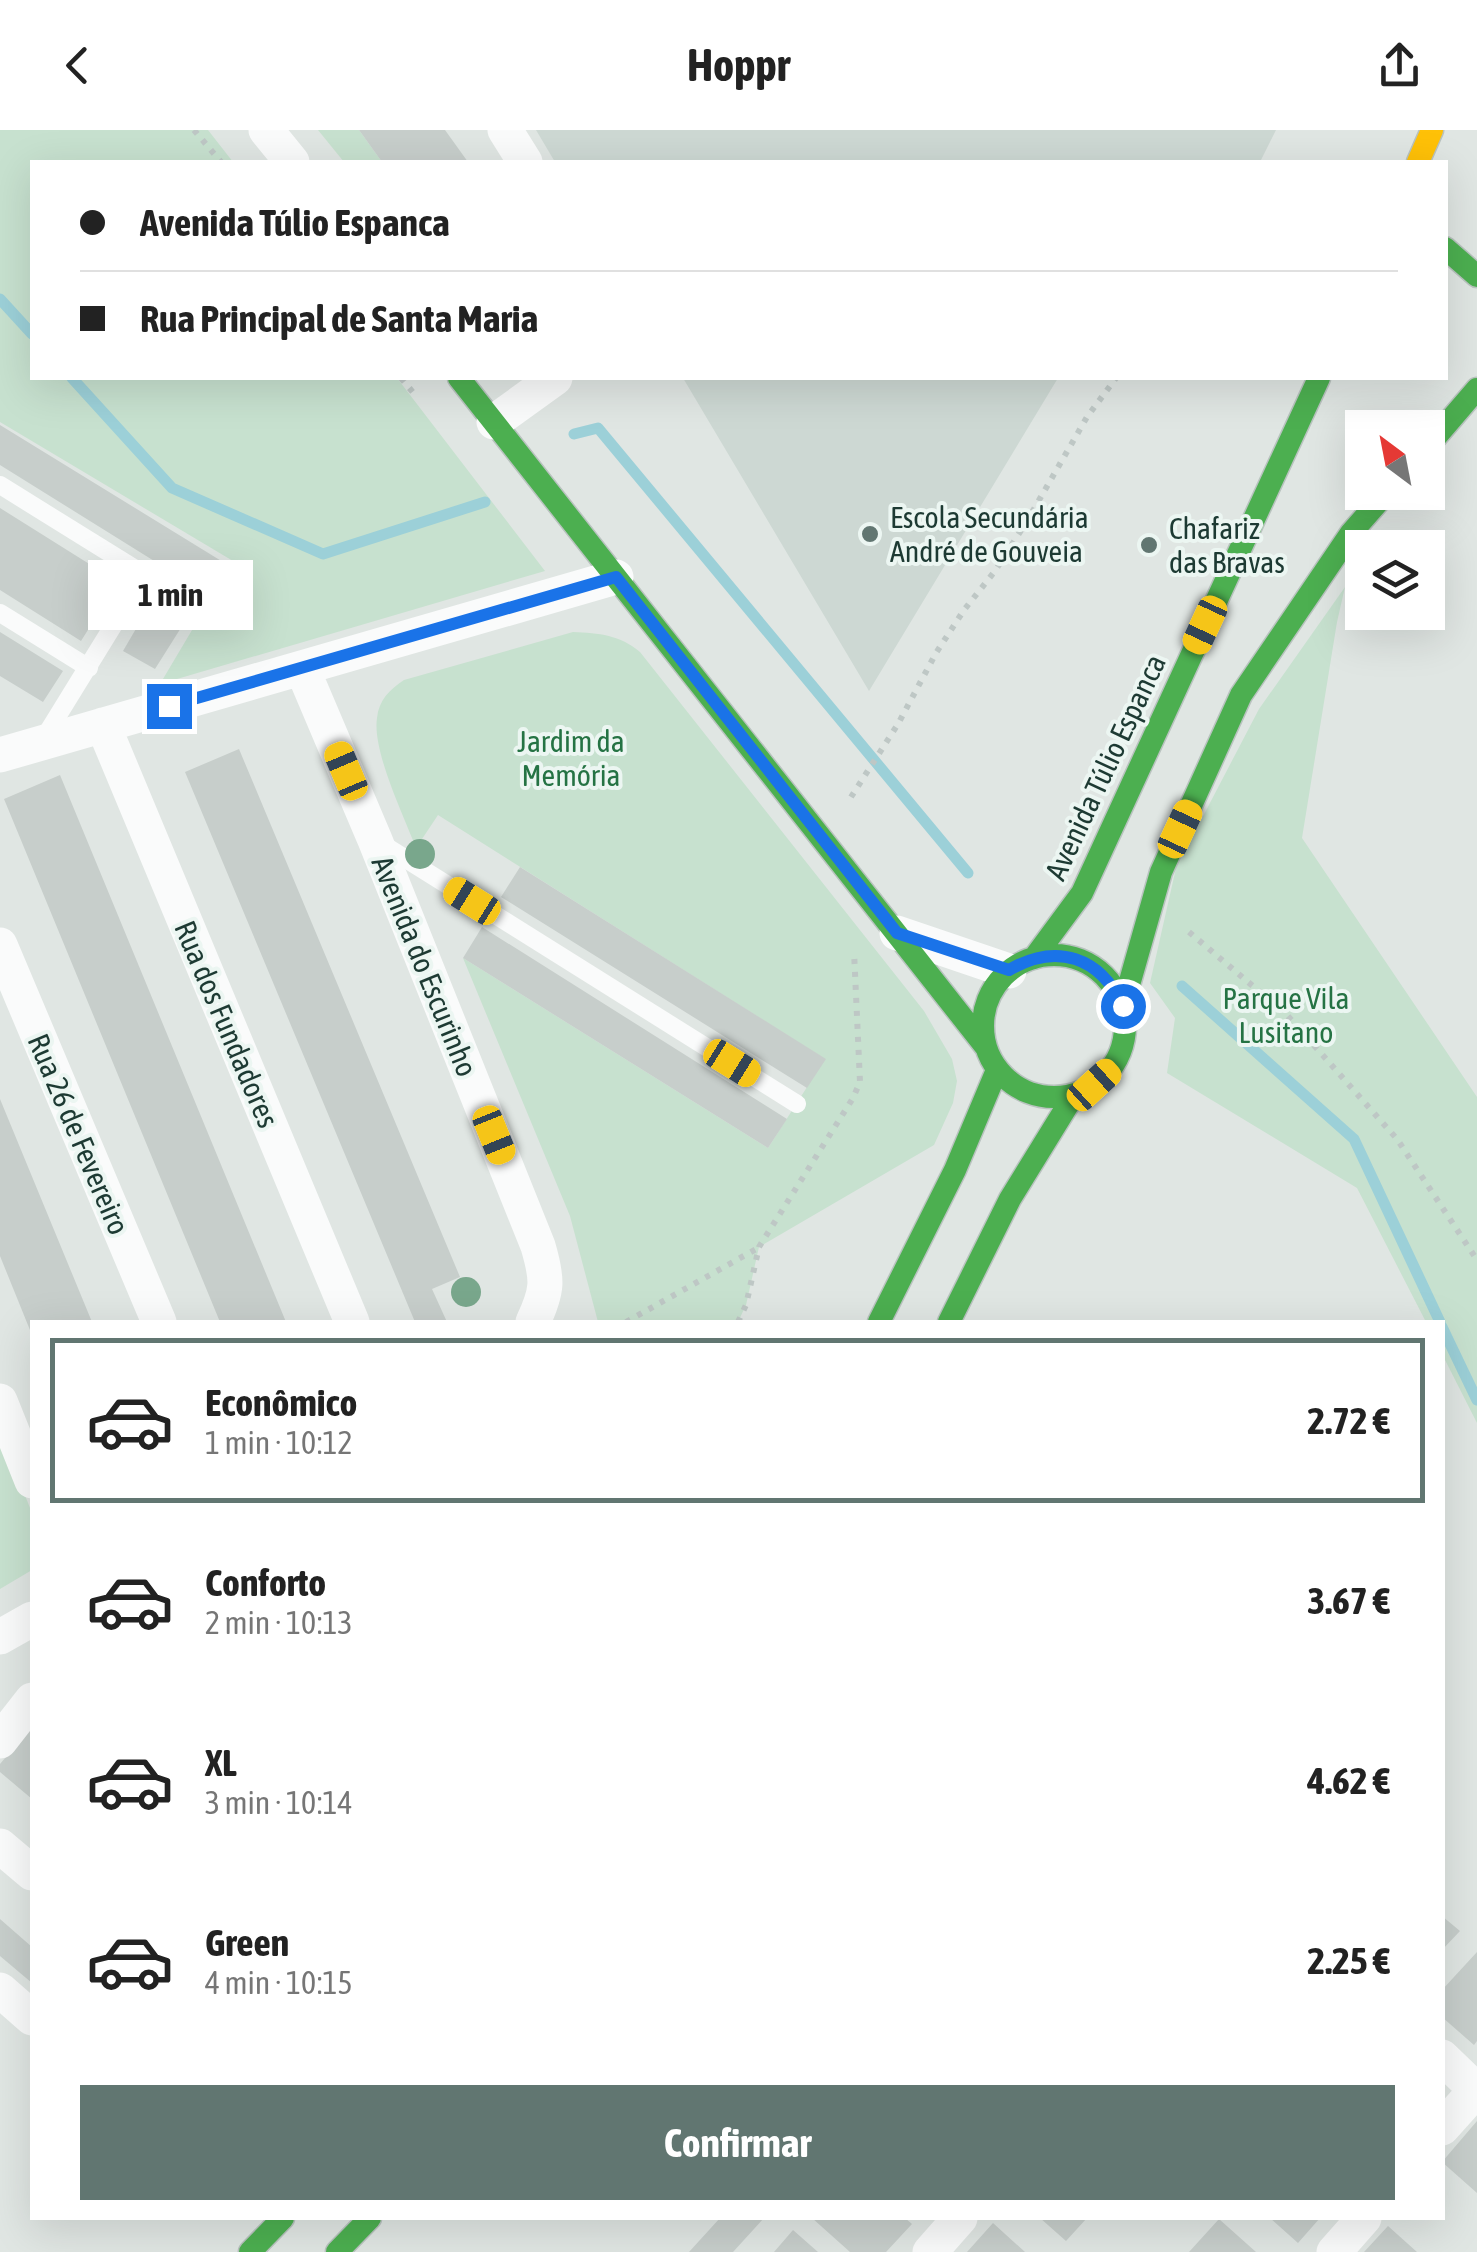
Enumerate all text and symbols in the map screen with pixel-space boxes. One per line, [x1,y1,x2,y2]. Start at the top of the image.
icon: back [50,38,105,93]
icon: share [1372,38,1427,93]
text: Hoppr [687,39,790,91]
text: Avenida Túlio Espanca [140,201,450,244]
text: Rua Principal de Santa Maria [140,297,538,340]
north arrow [1345,410,1445,510]
map controls [1345,410,1445,630]
place label: Escola Secundária André de Gouveia [890,500,1089,568]
place label: Chafariz das Bravas [1169,511,1285,579]
marker: Escola Secundária André de Gouveia [859,523,881,545]
button: layers [1345,530,1445,630]
marker: Chafariz das Bravas [1138,534,1160,556]
callout: 1 min [86,561,252,631]
text: 1 min [138,576,203,613]
car [1179,591,1231,659]
street label: Avenida Túlio Espanca [1038,649,1172,885]
route end [147,684,192,729]
park label: Jardim da Memória [517,724,625,792]
car [320,738,372,804]
car [1154,795,1206,863]
street label: Avenida do Escurinho [365,851,485,1081]
car [439,872,505,930]
street label: Rua dos Fundadores [168,916,286,1132]
park label: Parque Vila Lusitano [1223,981,1349,1049]
route start [1101,984,1146,1029]
street label: Rua 26 de Fevereiro [21,1029,137,1239]
car [699,1034,765,1092]
car [1062,1054,1126,1116]
car [469,1102,519,1168]
icon: car [85,1376,175,1466]
text: Econômico [205,1381,357,1424]
text: 2.72 € [1307,1399,1390,1442]
text: 1 min · 10:12 [205,1424,352,1461]
icon: car [85,1556,175,1646]
text: Conforto [205,1561,326,1604]
text: 3.67 € [1307,1579,1390,1622]
text: 2 min · 10:13 [205,1604,352,1641]
icon: car [85,1736,175,1826]
text: XL [205,1741,237,1784]
text: 4.62 € [1307,1759,1390,1802]
text: 3 min · 10:14 [205,1784,352,1821]
icon: car [85,1916,175,2006]
text: Green [205,1921,289,1964]
text: 2.25 € [1307,1939,1390,1982]
text: 4 min · 10:15 [205,1964,352,2001]
button: Confirmar [80,2085,1395,2200]

